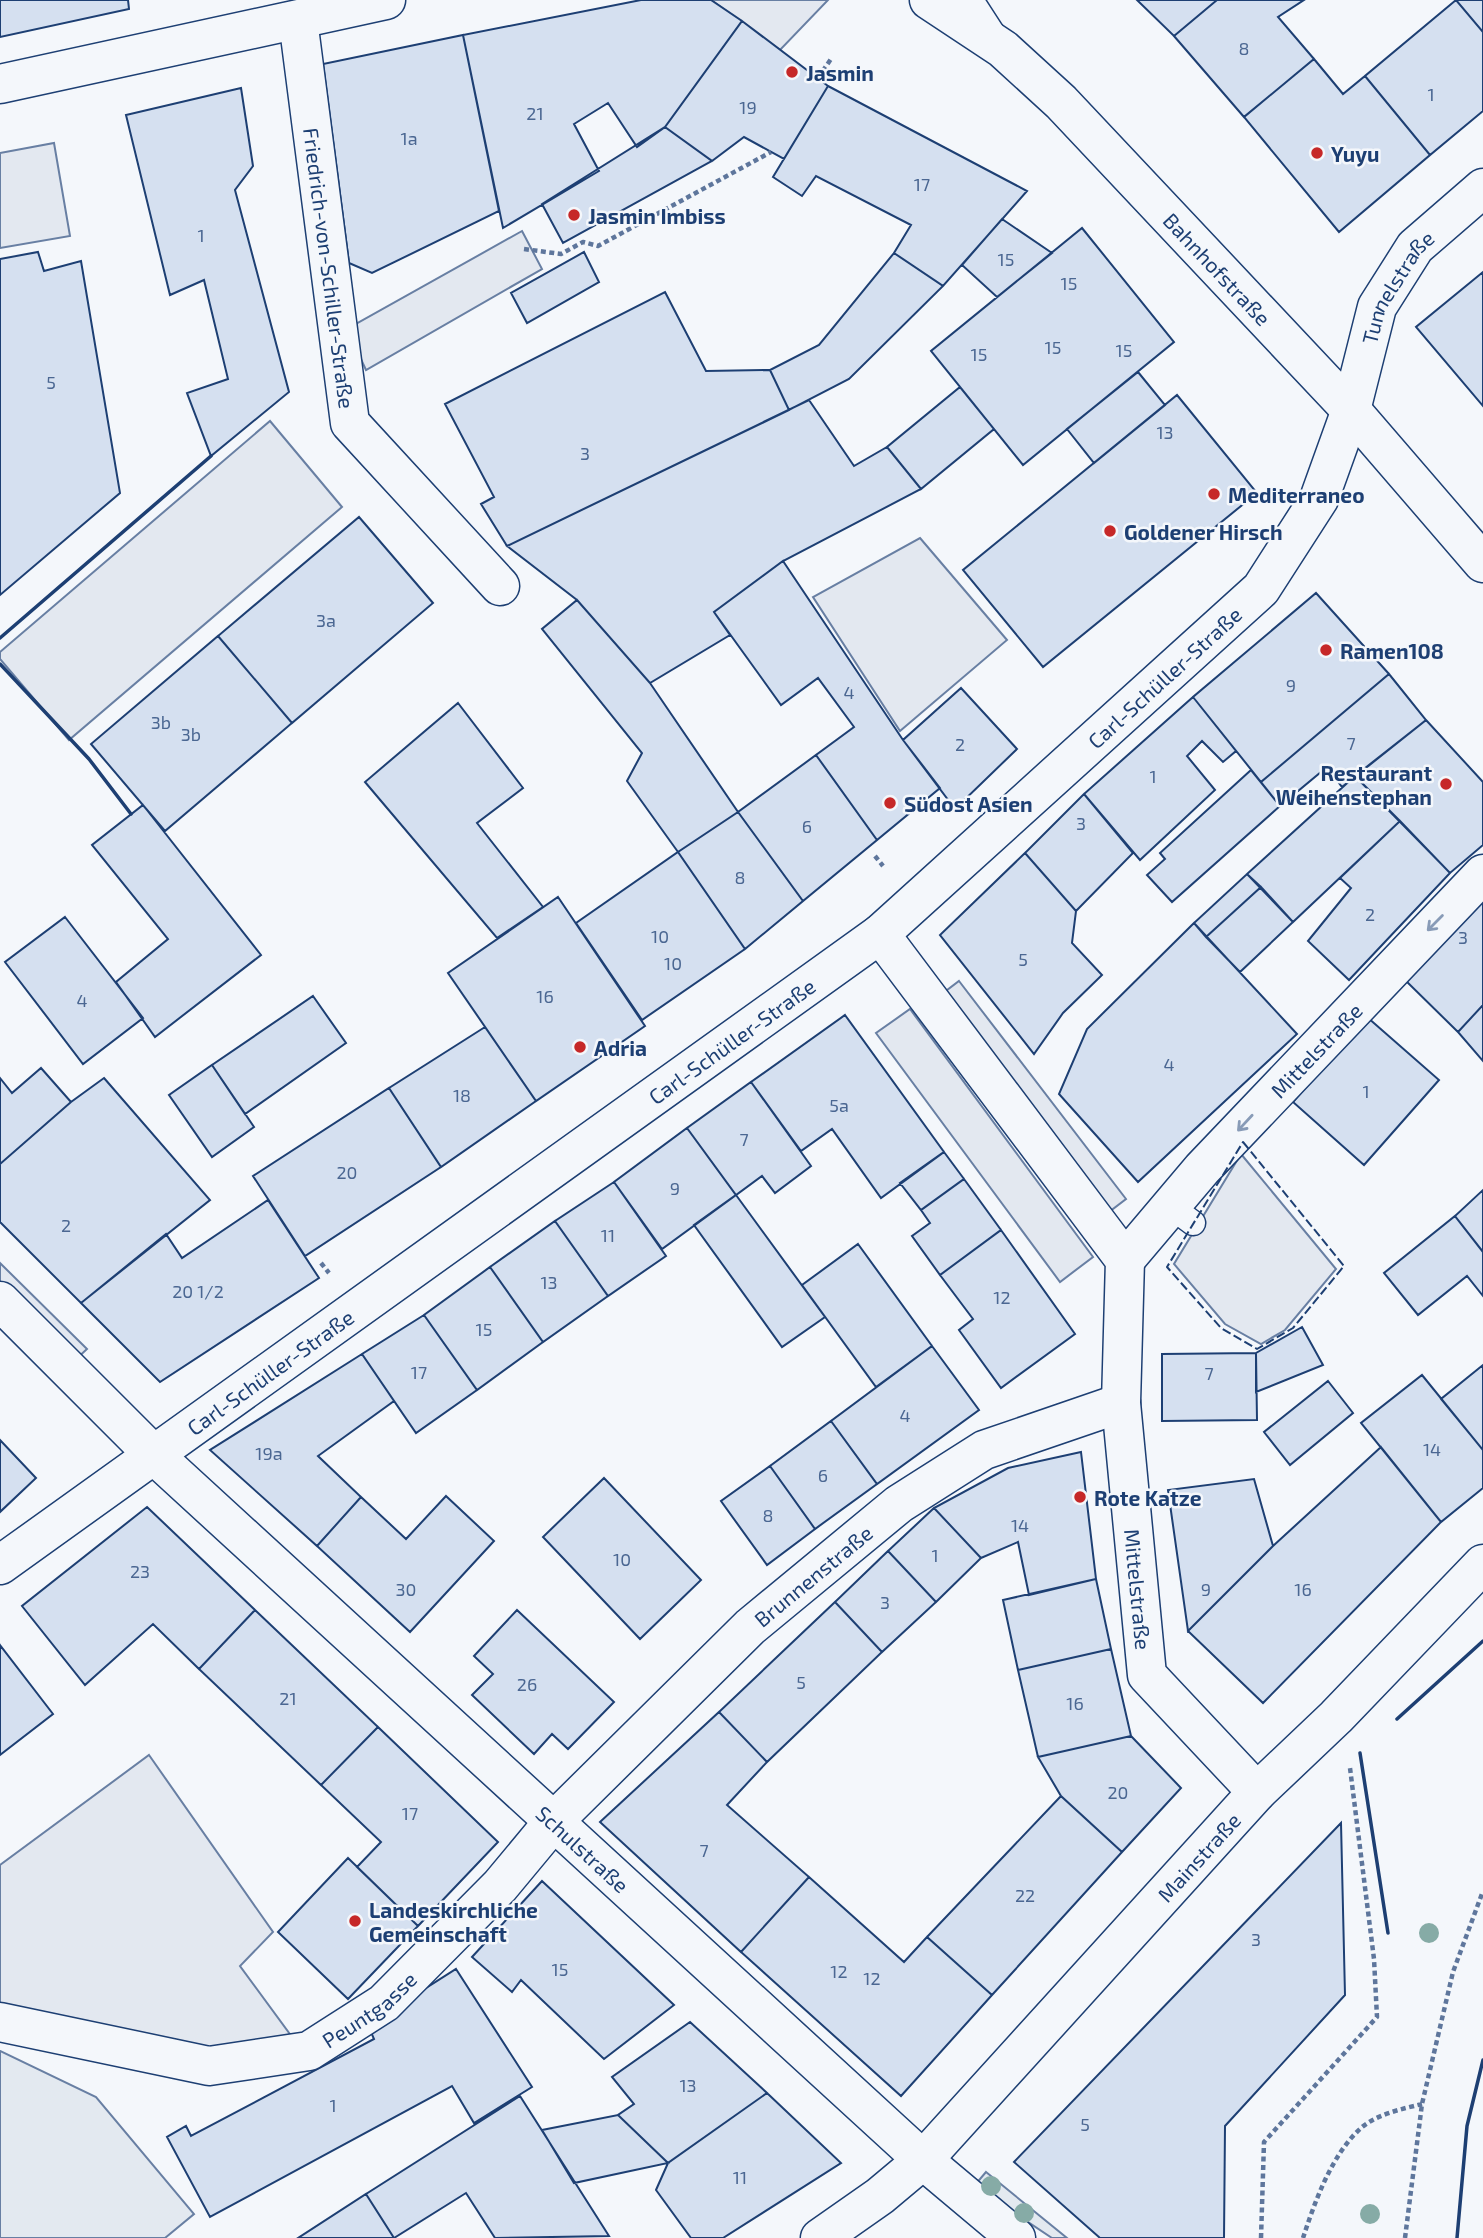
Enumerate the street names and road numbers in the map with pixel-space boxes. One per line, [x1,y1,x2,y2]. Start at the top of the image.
street label: Friedrich-von-Schiller-Straße [299,126,360,410]
street label: Bahnhofstraße [1159,207,1277,330]
street label: Tunnelstraße [1356,224,1438,346]
street label: Carl-Schüller-Straße [1082,601,1246,753]
street label: Carl-Schüller-Straße [643,972,819,1109]
street label: Mittelstraße [1265,997,1367,1102]
street label: Carl-Schüller-Straße [182,1303,358,1440]
street label: Brunnenstraße [749,1519,877,1631]
street label: Mittelstraße [1121,1528,1157,1651]
street label: Schulstraße [532,1800,635,1897]
street label: Mainstraße [1152,1807,1245,1906]
street label: Peuntgasse [317,1966,421,2052]

